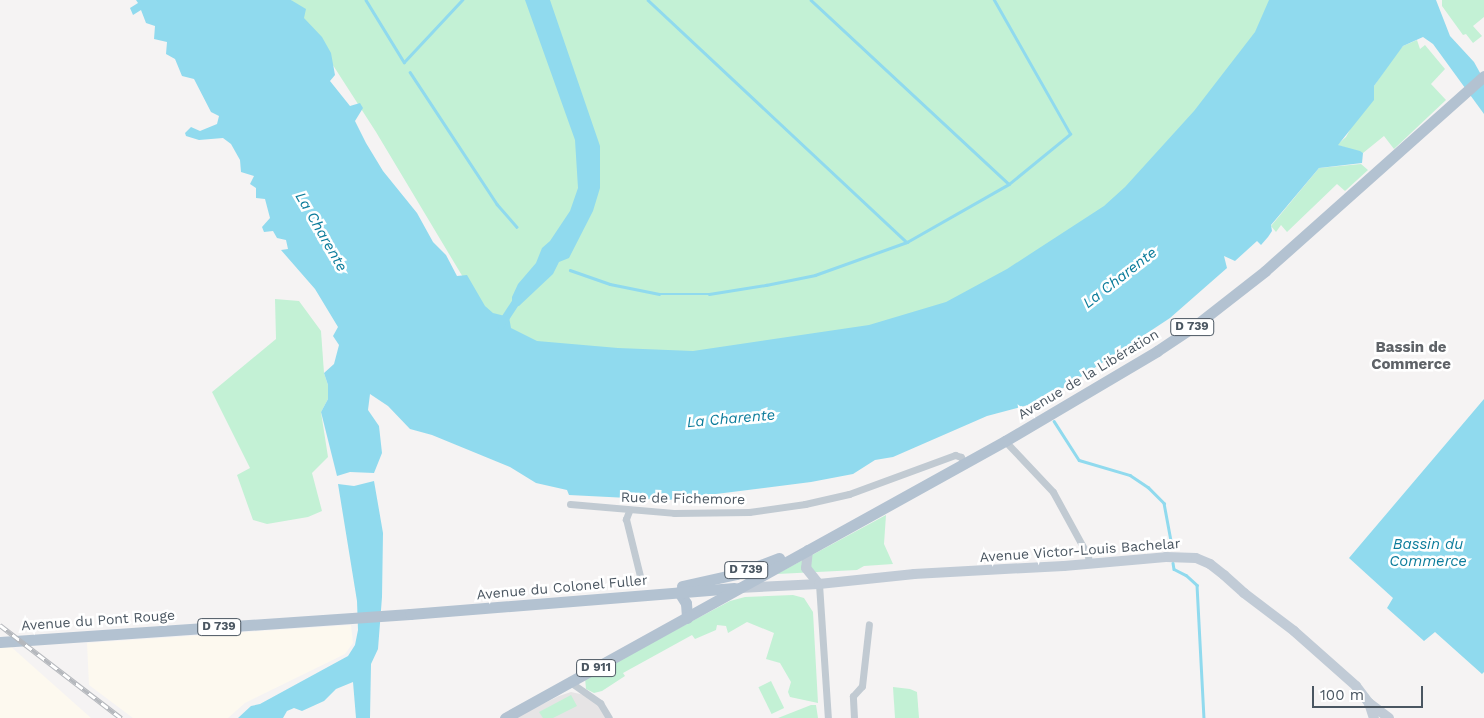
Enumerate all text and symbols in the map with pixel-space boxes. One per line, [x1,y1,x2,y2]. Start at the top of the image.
water label: La Charente [291,189,351,275]
water label: La Charente [1080,244,1160,312]
road number: D 739 [1170,318,1214,337]
street label: Avenue de la Libération [1014,325,1162,423]
district label: Bassin de Commerce [1371,338,1451,373]
water label: La Charente [686,406,776,432]
street label: Rue de Fichemore [621,489,745,507]
street label: Avenue Victor-Louis Bachelar [979,535,1181,565]
water label: Bassin du Commerce [1389,535,1467,570]
road number: D 739 [724,560,768,580]
street label: Avenue du Colonel Fuller [476,571,648,603]
street label: Avenue du Pont Rouge [21,606,175,634]
road number: D 739 [196,618,242,636]
road number: D 911 [576,658,616,678]
scale bar [1314,676,1425,708]
text: 100 m [1320,686,1364,704]

